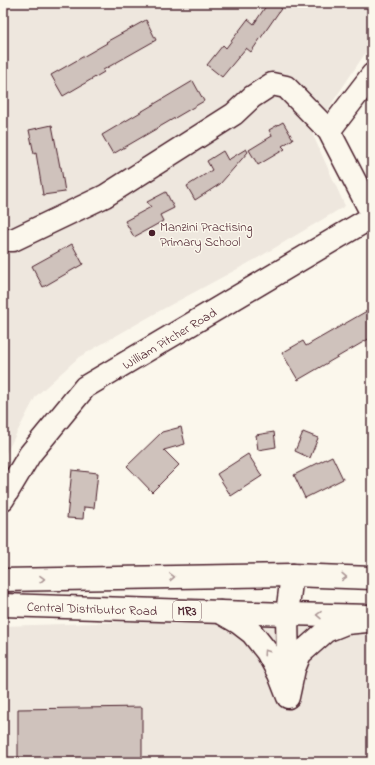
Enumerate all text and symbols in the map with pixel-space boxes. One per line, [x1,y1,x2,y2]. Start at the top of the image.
place label: Manzini Practising Primary School [160,218,253,253]
marker: Manzini Practising Primary School [147,228,157,238]
street label: William Pitcher Road [119,303,221,375]
one-way arrow [341,572,347,581]
one-way arrow [169,573,175,581]
one-way arrow [39,575,45,583]
street label: Central Distributor Road [26,598,158,621]
road number: MR3 [173,601,201,621]
one-way arrow [316,611,322,619]
one-way arrow [264,649,271,656]

